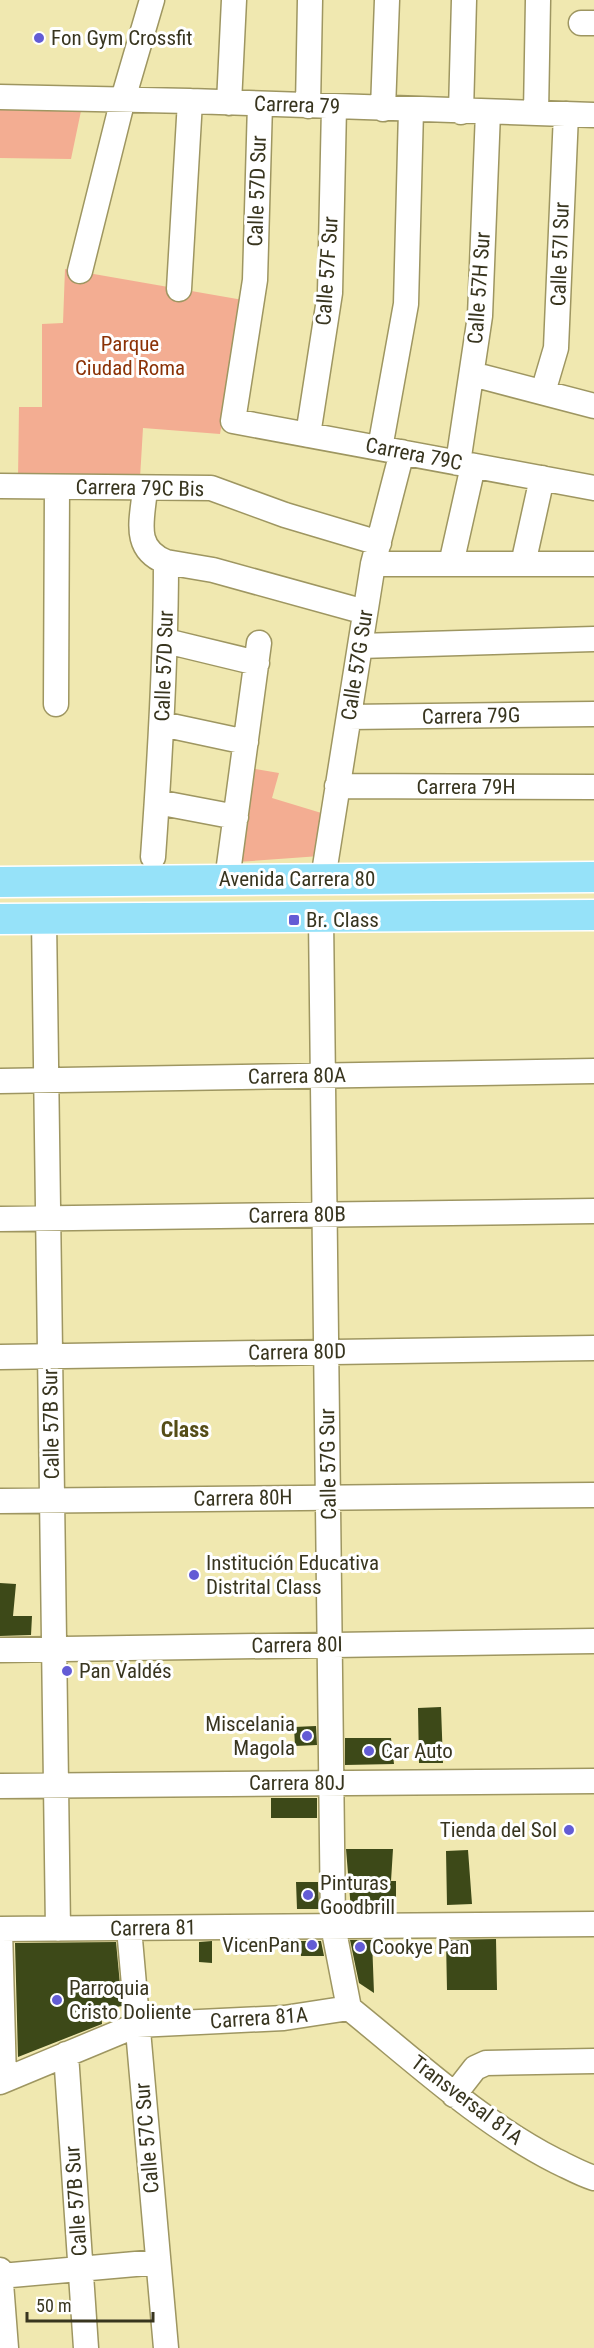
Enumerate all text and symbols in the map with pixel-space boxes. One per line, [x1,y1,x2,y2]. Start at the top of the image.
place label: Fon Gym Crossfit [51,26,193,50]
marker: Fon Gym Crossfit [32,31,46,45]
street label: Carrera 79 [254,92,340,118]
street label: Calle 57D Sur [243,135,271,247]
street label: Calle 57I Sur [546,201,574,307]
street label: Calle 57F Sur [311,216,343,326]
street label: Calle 57H Sur [463,231,495,345]
park label: Parque Ciudad Roma [75,332,185,380]
street label: Carrera 79C [364,433,464,475]
street label: Carrera 79C Bis [75,475,205,501]
street label: Calle 57G Sur [336,608,378,722]
street label: Calle 57D Sur [150,610,178,722]
street label: Carrera 79G [422,703,520,729]
street label: Carrera 79H [416,775,516,799]
street label: Avenida Carrera 80 [219,867,375,891]
place label: Br. Class [306,908,379,932]
marker: Br. Class [287,913,301,927]
street label: Carrera 80A [248,1063,346,1089]
street label: Carrera 80B [248,1202,346,1228]
street label: Carrera 80D [248,1339,346,1365]
street label: Calle 57B Sur [38,1368,64,1480]
street label: Calle 57G Sur [315,1408,341,1520]
district label: Class [161,1417,209,1442]
street label: Carrera 80H [193,1485,293,1511]
place label: Institución Educativa Distrital Class [206,1551,379,1599]
marker: Institución Educativa Distrital Class [187,1568,201,1582]
street label: Carrera 80I [251,1632,343,1658]
place label: Pan Valdés [79,1659,172,1683]
marker: Pan Valdés [60,1664,74,1678]
place label: Miscelania Magola [205,1712,295,1760]
marker: Miscelania Magola [300,1729,314,1743]
place label: Car Auto [381,1739,453,1763]
marker: Car Auto [362,1744,376,1758]
street label: Carrera 80J [249,1771,345,1795]
place label: Tienda del Sol [440,1818,557,1842]
marker: Tienda del Sol [562,1823,576,1837]
place label: Pinturas Goodbrill [320,1871,395,1919]
marker: Pinturas Goodbrill [301,1888,315,1902]
street label: Carrera 81 [110,1915,196,1941]
place label: VicenPan [222,1933,300,1957]
place label: Cookye Pan [372,1935,469,1959]
marker: VicenPan [305,1938,319,1952]
marker: Cookye Pan [353,1940,367,1954]
place label: Parroquia Cristo Doliente [69,1976,191,2024]
marker: Parroquia Cristo Doliente [50,1993,64,2007]
street label: Carrera 81A [209,2003,309,2033]
street label: Transversal 81A [407,2050,527,2150]
street label: Calle 57C Sur [130,2082,164,2194]
street label: Calle 57B Sur [60,2145,92,2257]
scale bar [27,2285,153,2323]
text: 50 m [36,2295,71,2316]

